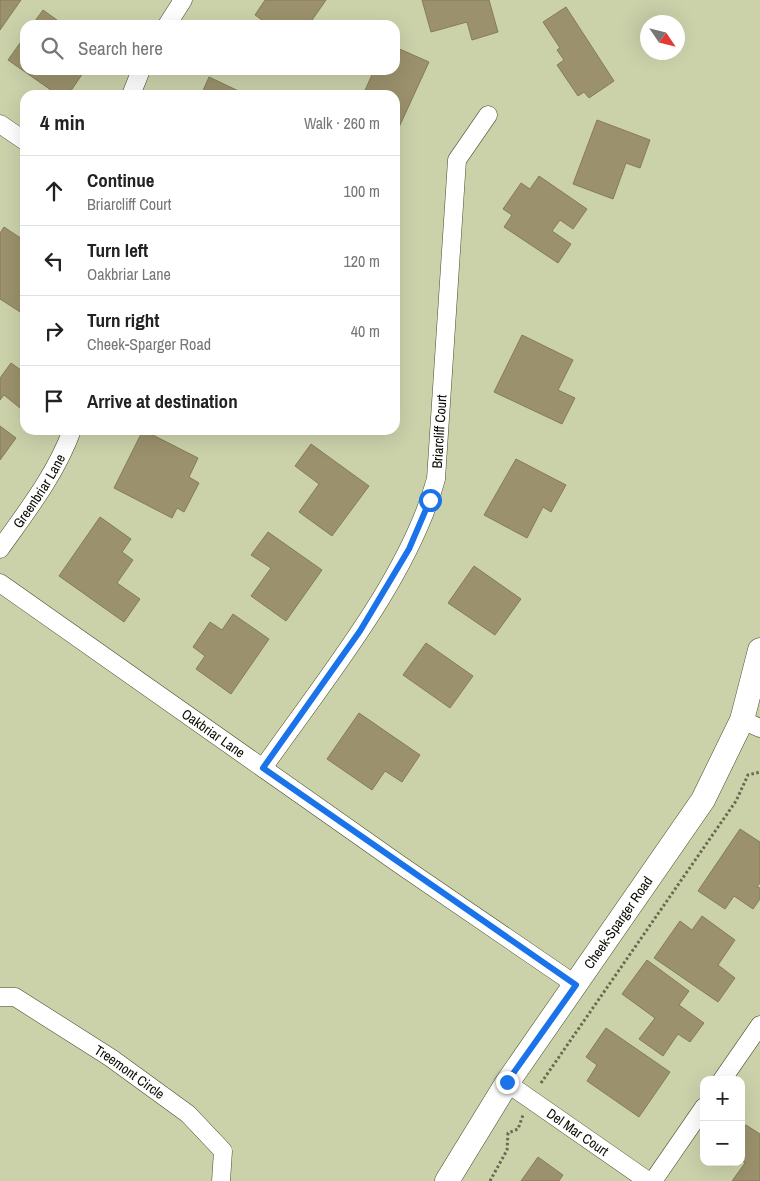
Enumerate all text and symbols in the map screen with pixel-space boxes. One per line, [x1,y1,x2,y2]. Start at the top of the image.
north arrow [640,15,685,60]
search box [20,20,400,75]
icon: search [38,34,66,62]
text: Search here [78,35,163,61]
text: 4 min [40,108,85,137]
text: Walk · 260 m [304,112,380,134]
text: Continue [87,167,155,193]
icon: ahead [40,177,68,205]
text: 100 m [344,180,380,202]
text: Briarcliff Court [87,193,171,215]
text: Turn left [87,237,148,263]
icon: left [40,247,68,275]
text: 120 m [344,250,380,272]
text: Oakbriar Lane [87,263,171,285]
text: Turn right [87,307,159,333]
icon: right [40,317,68,345]
text: 40 m [351,320,380,342]
text: Cheek-Sparger Road [87,333,211,355]
icon: arrive [40,387,68,415]
text: Arrive at destination [87,388,238,414]
street label: Briarcliff Court [428,394,451,469]
street label: Greenbriar Lane [9,451,69,532]
route start [419,489,442,512]
street label: Oakbriar Lane [178,705,249,762]
street label: Cheek-Sparger Road [580,873,656,972]
street label: Treemont Circle [91,1041,168,1103]
route end [496,1071,519,1094]
map controls [700,1076,745,1166]
button: + [700,1076,745,1121]
street label: Del Mar Court [543,1104,612,1160]
button: − [700,1121,745,1166]

